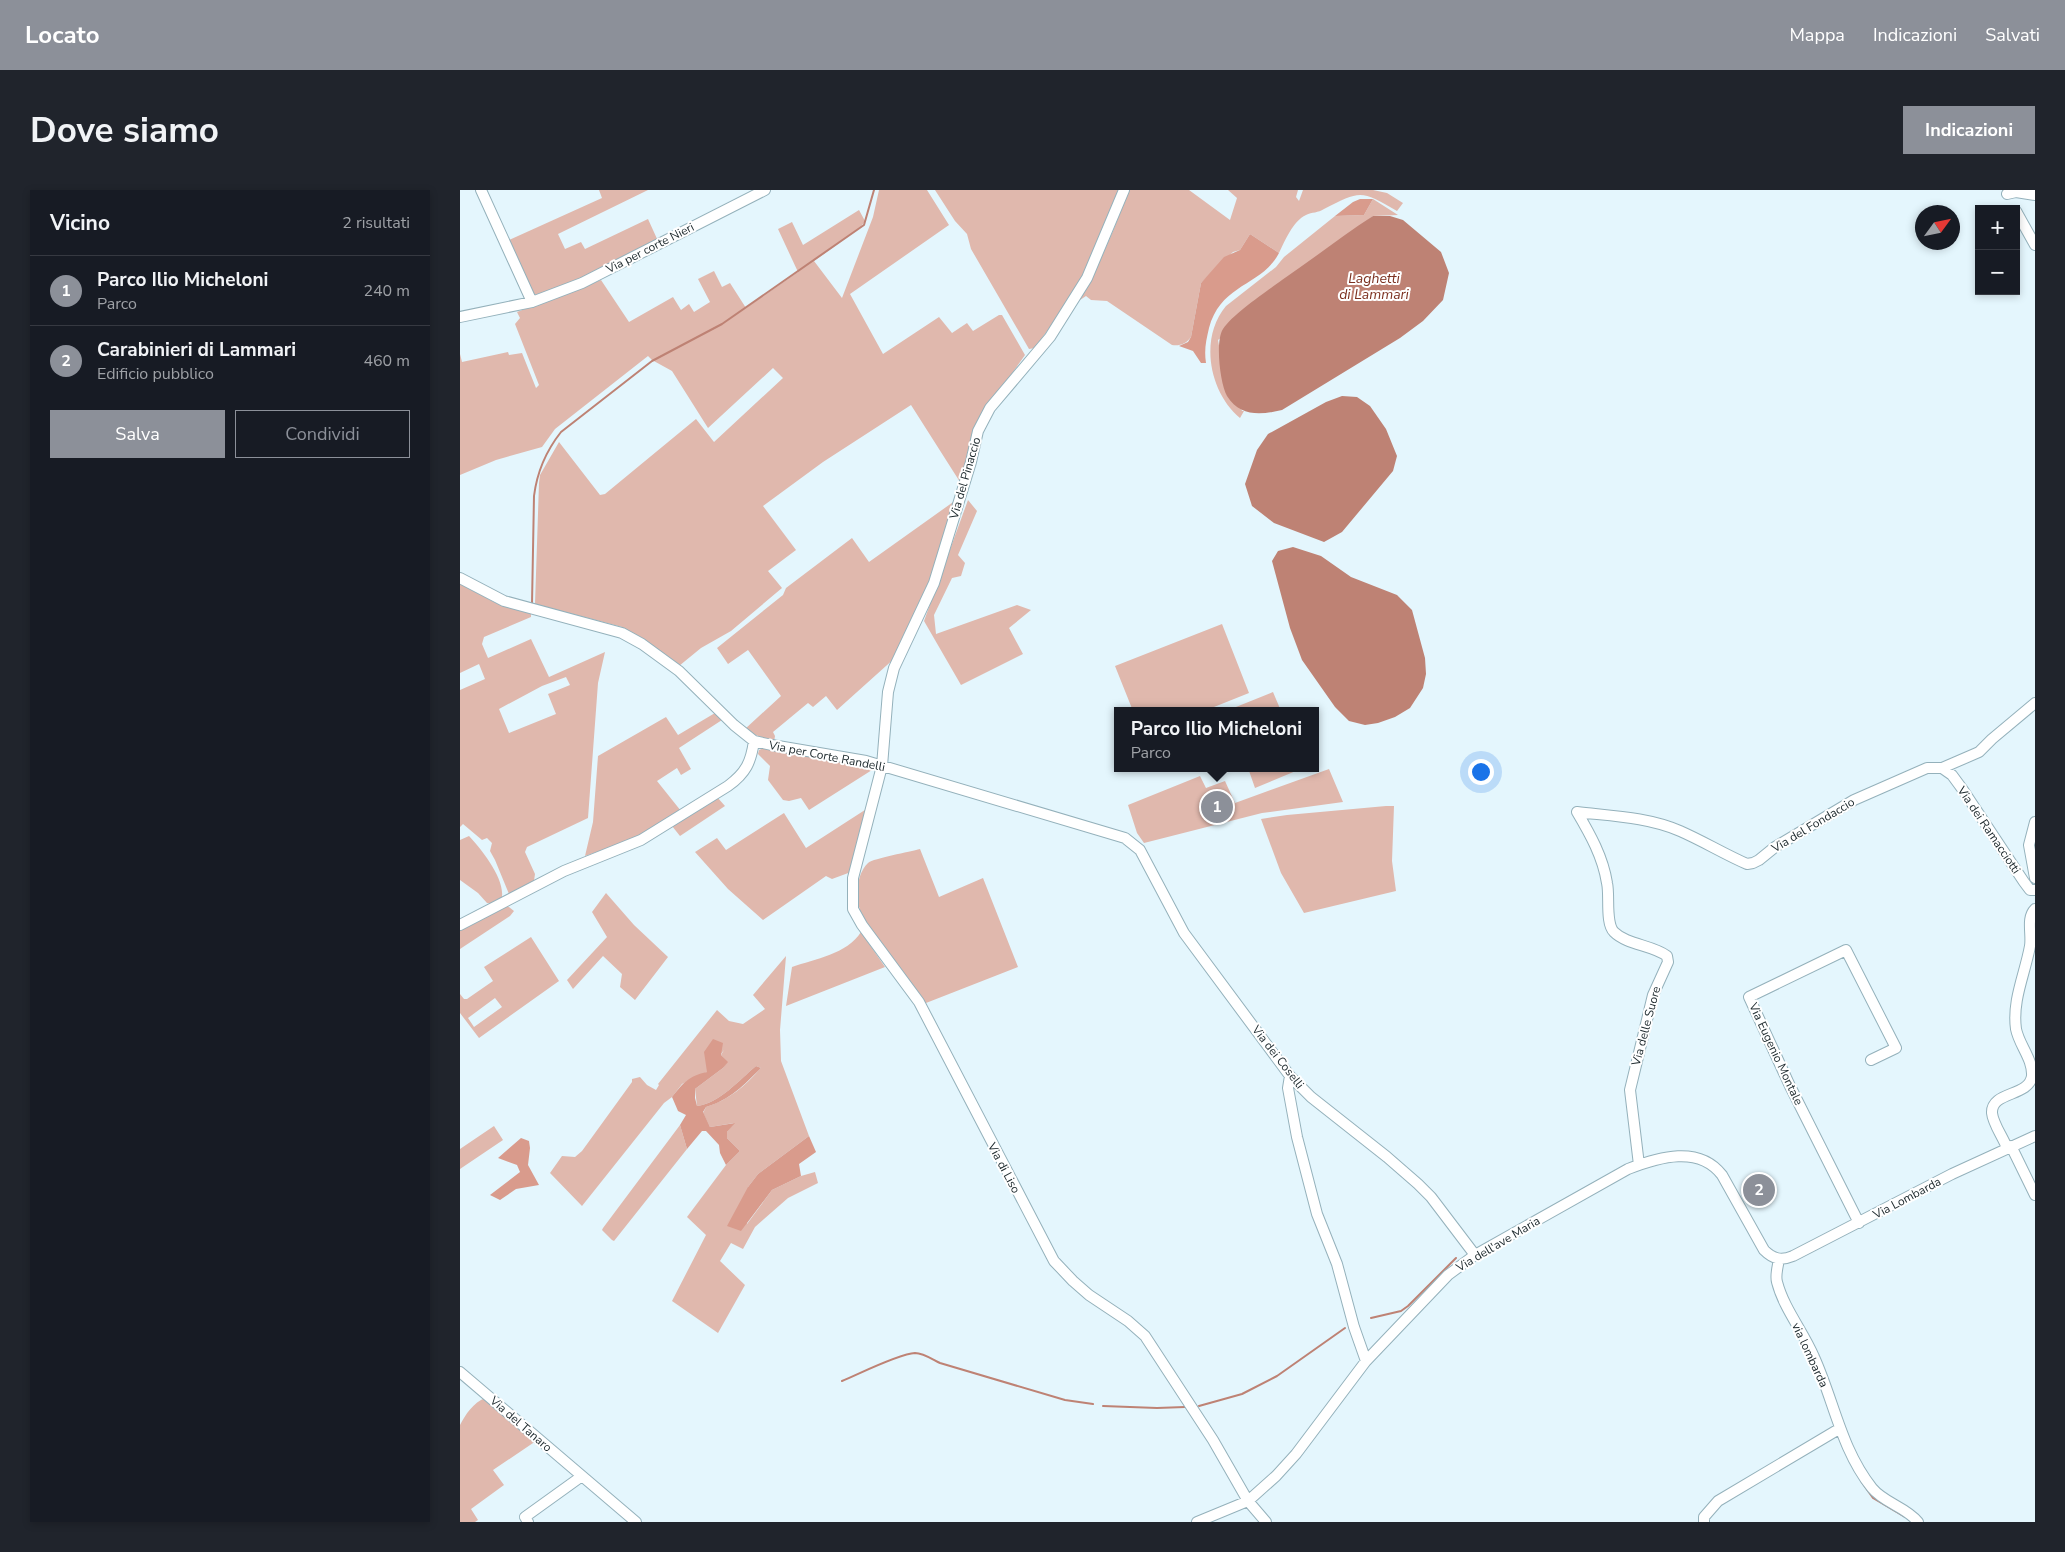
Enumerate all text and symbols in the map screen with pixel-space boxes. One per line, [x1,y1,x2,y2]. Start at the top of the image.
text: Locato [25,19,100,51]
text: Mappa [1789,23,1845,47]
text: Indicazioni [1873,23,1957,47]
text: Salvati [1985,23,2040,47]
button: Indicazioni [1903,106,2035,154]
text: Dove siamo [30,107,219,154]
north arrow [1915,205,1960,250]
map controls [1975,205,2020,295]
button: + [1975,205,2020,250]
text: Vicino [50,209,110,237]
text: 2 risultati [342,212,410,234]
street label: Via per corte Nieri [602,219,697,278]
button: − [1975,250,2020,295]
text: Parco Ilio Micheloni [97,267,268,293]
water label: Laghetti di Lammari [1339,269,1410,304]
text: 1 [61,280,71,302]
text: 240 m [363,280,410,302]
text: Parco [97,293,137,315]
text: Carabinieri di Lammari [97,337,296,363]
text: 2 [61,350,71,372]
text: 460 m [363,350,410,372]
text: Edificio pubblico [97,363,214,385]
button: Salva [50,410,225,458]
button: Condividi [235,410,410,458]
street label: Via del Pinaccio [945,435,984,522]
popup [1114,707,1319,772]
text: Parco Ilio Micheloni [1131,716,1302,742]
street label: Via per Corte Randelli [766,737,887,775]
text: Parco [1131,742,1171,764]
your location [1468,759,1494,785]
street label: Via dei Ramacciotti [1953,782,2024,877]
pin: 1 [1201,788,1233,826]
street label: Via del Fondaccio [1768,794,1858,857]
street label: Via delle Suore [1627,984,1664,1069]
street label: Via Eugenio Montale [1745,999,1807,1108]
street label: Via dei Coselli [1248,1021,1308,1092]
street label: Via di Liso [984,1139,1024,1196]
pin: 2 [1743,1171,1775,1209]
street label: Via Lombarda [1869,1173,1944,1223]
street label: Via dell'ave Maria [1452,1213,1543,1276]
street label: via lombarda [1788,1320,1832,1390]
street label: Via del Tanaro [486,1392,556,1456]

